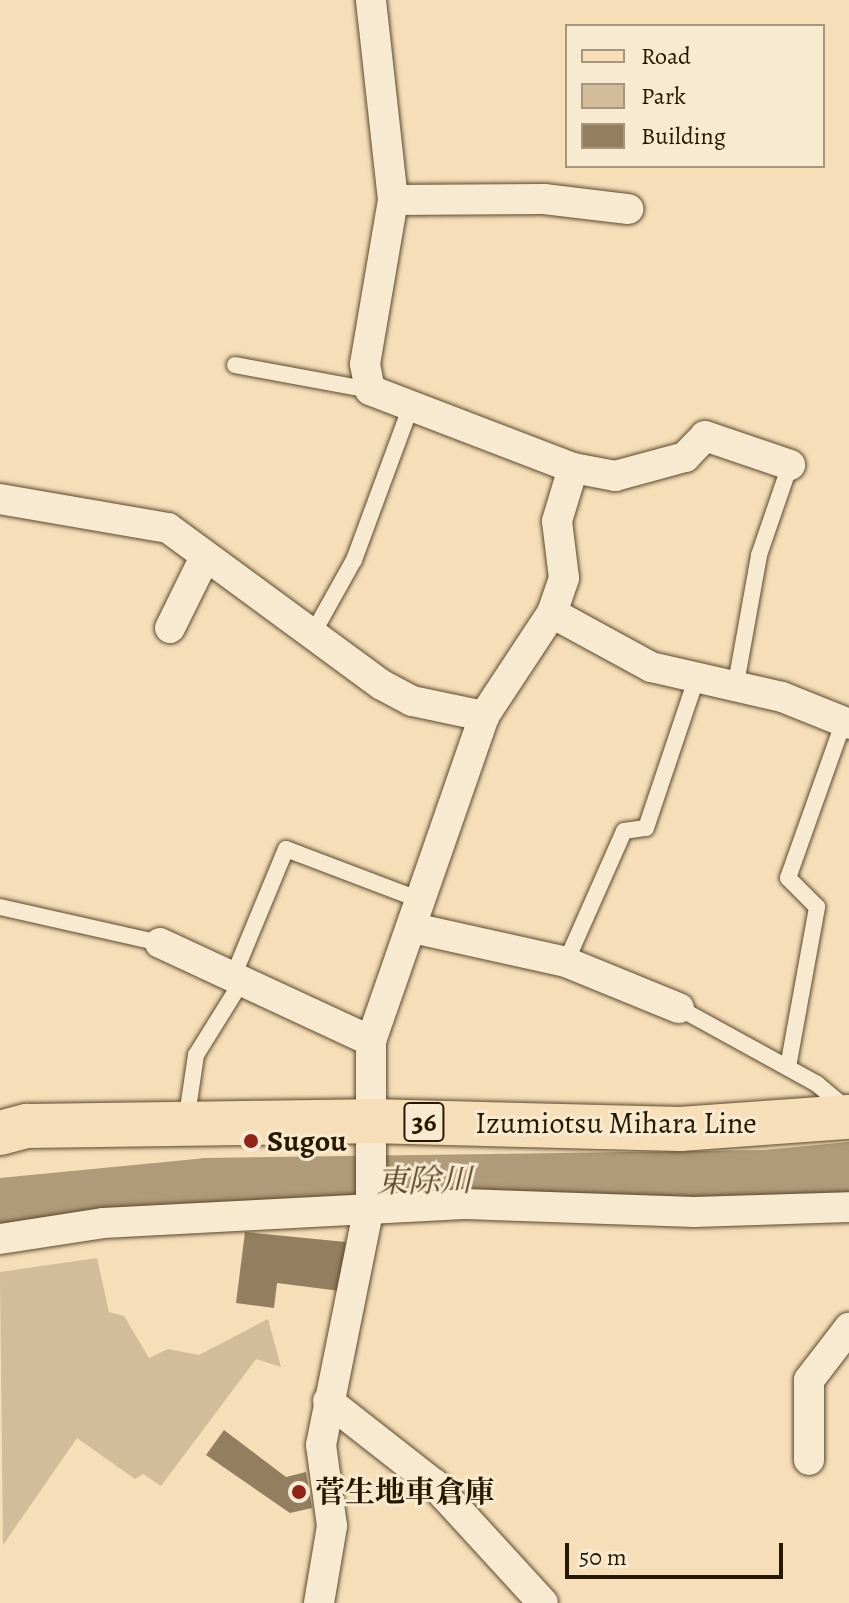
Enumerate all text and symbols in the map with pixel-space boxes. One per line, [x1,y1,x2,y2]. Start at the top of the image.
legend [565,24,825,168]
text: Road [641,40,691,72]
text: Park [641,80,686,112]
text: Building [641,120,726,152]
road number: 36 [402,1098,446,1146]
street label: Izumiotsu Mihara Line [475,1105,757,1141]
place label: Sugou [267,1123,347,1159]
marker: Sugou [242,1132,260,1150]
water label: 東除川 [376,1161,472,1201]
place label: 菅生地車倉庫 [315,1474,495,1510]
marker: 菅生地車倉庫 [290,1483,308,1501]
scale bar [569,1527,787,1577]
text: 50 m [579,1541,627,1573]

